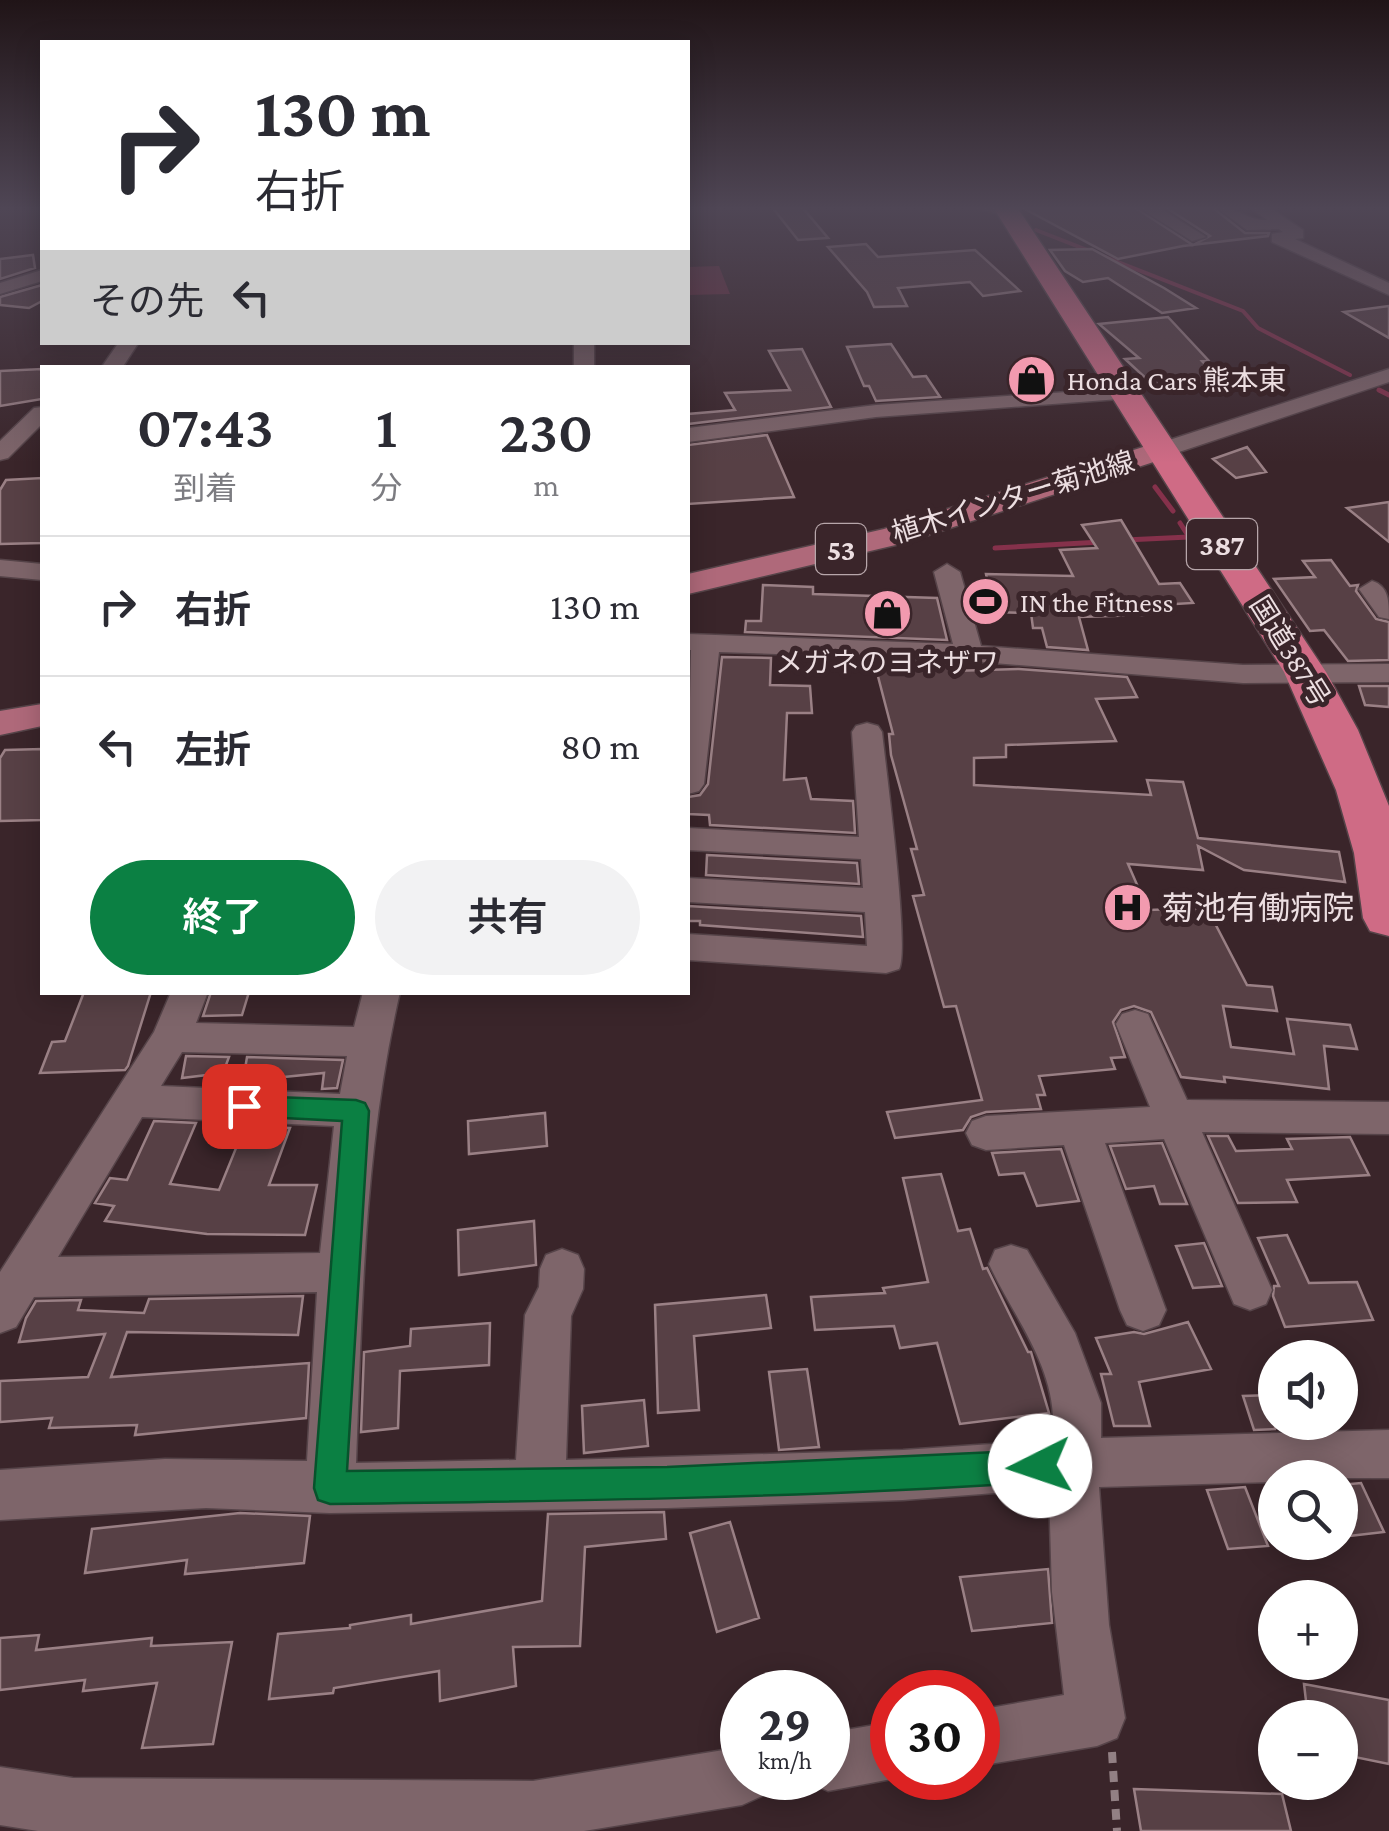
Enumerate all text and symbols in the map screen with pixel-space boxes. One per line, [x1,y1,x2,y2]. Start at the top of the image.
text: 130 m [255,73,431,151]
icon: right [90,80,220,210]
text: 右折 [255,167,345,217]
icon: left [224,270,279,325]
text: その先 [90,280,204,322]
shop icon: Honda Cars 熊本東 [1006,354,1058,406]
place label: Honda Cars 熊本東 [1067,365,1287,396]
text: 07:43 [137,393,274,460]
text: 1 [376,393,397,460]
text: 230 [499,398,593,465]
street label: 植木インター菊池線 [888,445,1138,549]
text: m [533,467,559,503]
text: 到着 [173,470,237,506]
text: 分 [370,470,402,506]
road number: 387 [1187,519,1257,569]
road number: 53 [816,524,866,574]
sports icon: IN the Fitness [959,576,1011,628]
icon: right [90,579,145,634]
text: 130 m [550,585,640,627]
place label: IN the Fitness [1020,587,1174,618]
shop icon: メガネのヨネザワ [861,588,913,640]
text: 右折 [175,589,251,631]
street label: 国道387号 [1244,590,1336,712]
place label: メガネのヨネザワ [775,647,999,678]
icon: left [90,719,145,774]
text: 80 m [560,725,640,767]
text: 左折 [175,729,251,771]
button: 終了 [90,860,355,975]
button: 共有 [375,860,640,975]
hospital icon: 菊池有働病院 [1101,882,1153,934]
place label: 菊池有働病院 [1162,890,1354,926]
pin [202,1064,287,1149]
icon: arrive [217,1079,272,1134]
map controls [1258,1340,1358,1800]
button: sound [1258,1340,1358,1440]
position arrow [988,1414,1092,1518]
button: search [1258,1460,1358,1560]
button: + [1258,1580,1358,1680]
speed limit sign: 30 [870,1670,1000,1800]
text: 29 [759,1695,811,1751]
button: − [1258,1700,1358,1800]
text: km/h [758,1747,812,1774]

